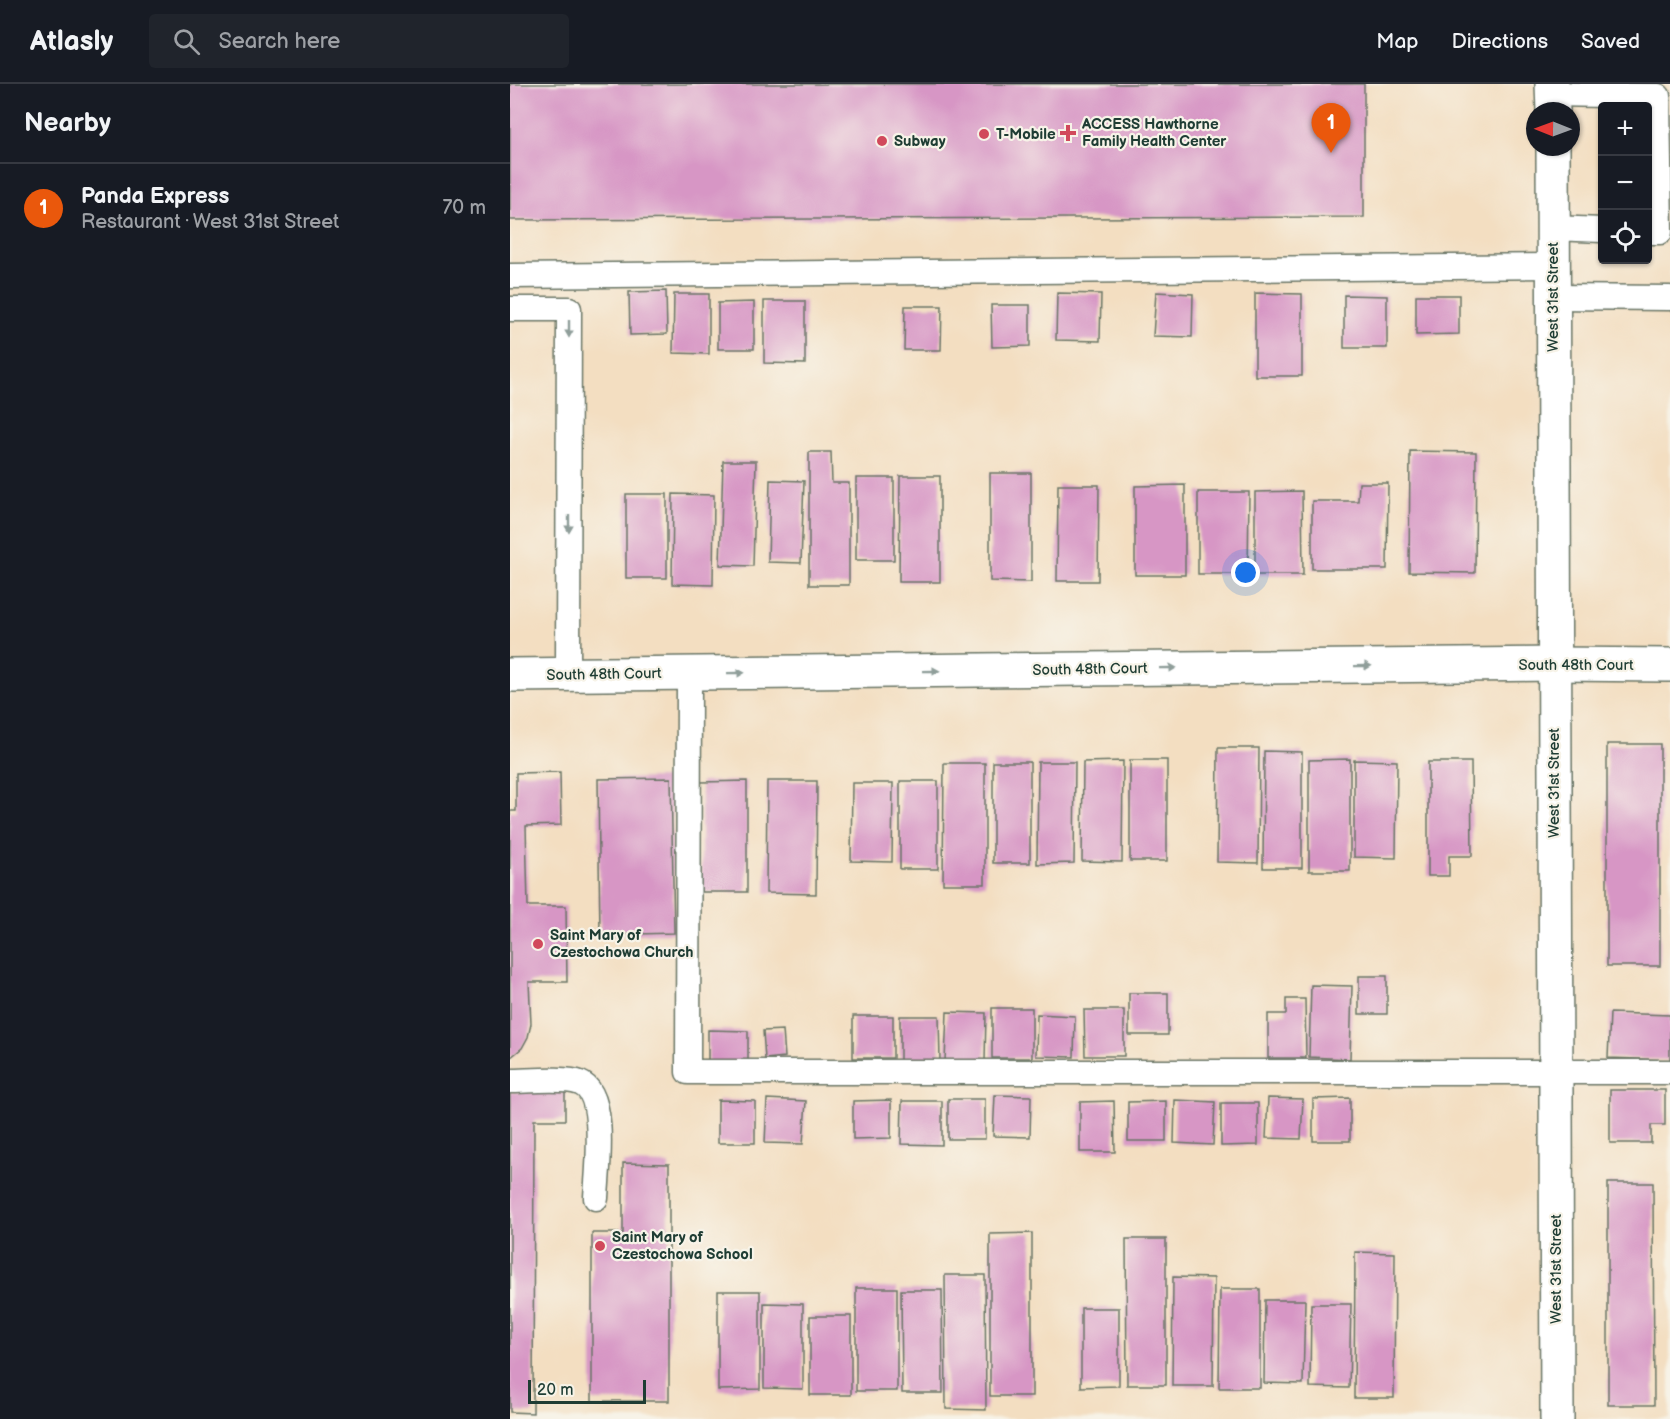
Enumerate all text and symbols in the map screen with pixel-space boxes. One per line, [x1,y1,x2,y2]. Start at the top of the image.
search box [149,14,569,68]
text: Atlasly [30,25,113,58]
icon: search [170,25,203,58]
text: Search here [218,28,340,55]
text: Map [1376,29,1419,54]
text: Directions [1452,29,1548,54]
text: Saved [1581,29,1640,54]
north arrow [1526,102,1580,156]
map controls [1598,102,1652,264]
button: + [1598,102,1652,156]
pin: 1 [1312,104,1350,153]
text: Nearby [24,108,111,139]
place label: ACCESS Hawthorne Family Health Center [1081,115,1227,151]
marker: ACCESS Hawthorne Family Health Center [1059,124,1077,142]
place label: T-Mobile [996,125,1056,144]
marker: T-Mobile [977,127,991,141]
place label: Subway [894,132,946,151]
marker: Subway [875,134,889,148]
button: − [1598,156,1652,210]
text: Panda Express [81,183,229,210]
text: 1 [39,196,48,220]
text: 70 m [442,196,486,220]
text: Restaurant · West 31st Street [81,210,339,234]
button: locate [1598,210,1652,264]
street label: West 31st Street [1544,242,1563,352]
one-way arrow [564,320,574,339]
one-way arrow [564,515,573,534]
your location [1231,558,1260,587]
street label: South 48th Court [1518,656,1634,675]
street label: South 48th Court [1032,659,1148,680]
one-way arrow [1354,661,1373,671]
one-way arrow [1159,663,1178,673]
street label: South 48th Court [546,664,662,685]
one-way arrow [922,666,941,676]
one-way arrow [727,668,746,677]
street label: West 31st Street [1545,728,1564,838]
place label: Saint Mary of Czestochowa Church [550,926,694,962]
marker: Saint Mary of Czestochowa Church [531,937,545,951]
street label: West 31st Street [1547,1214,1566,1324]
place label: Saint Mary of Czestochowa School [612,1228,753,1264]
marker: Saint Mary of Czestochowa School [593,1239,607,1253]
scale bar [528,1377,646,1404]
text: 20 m [537,1381,573,1400]

